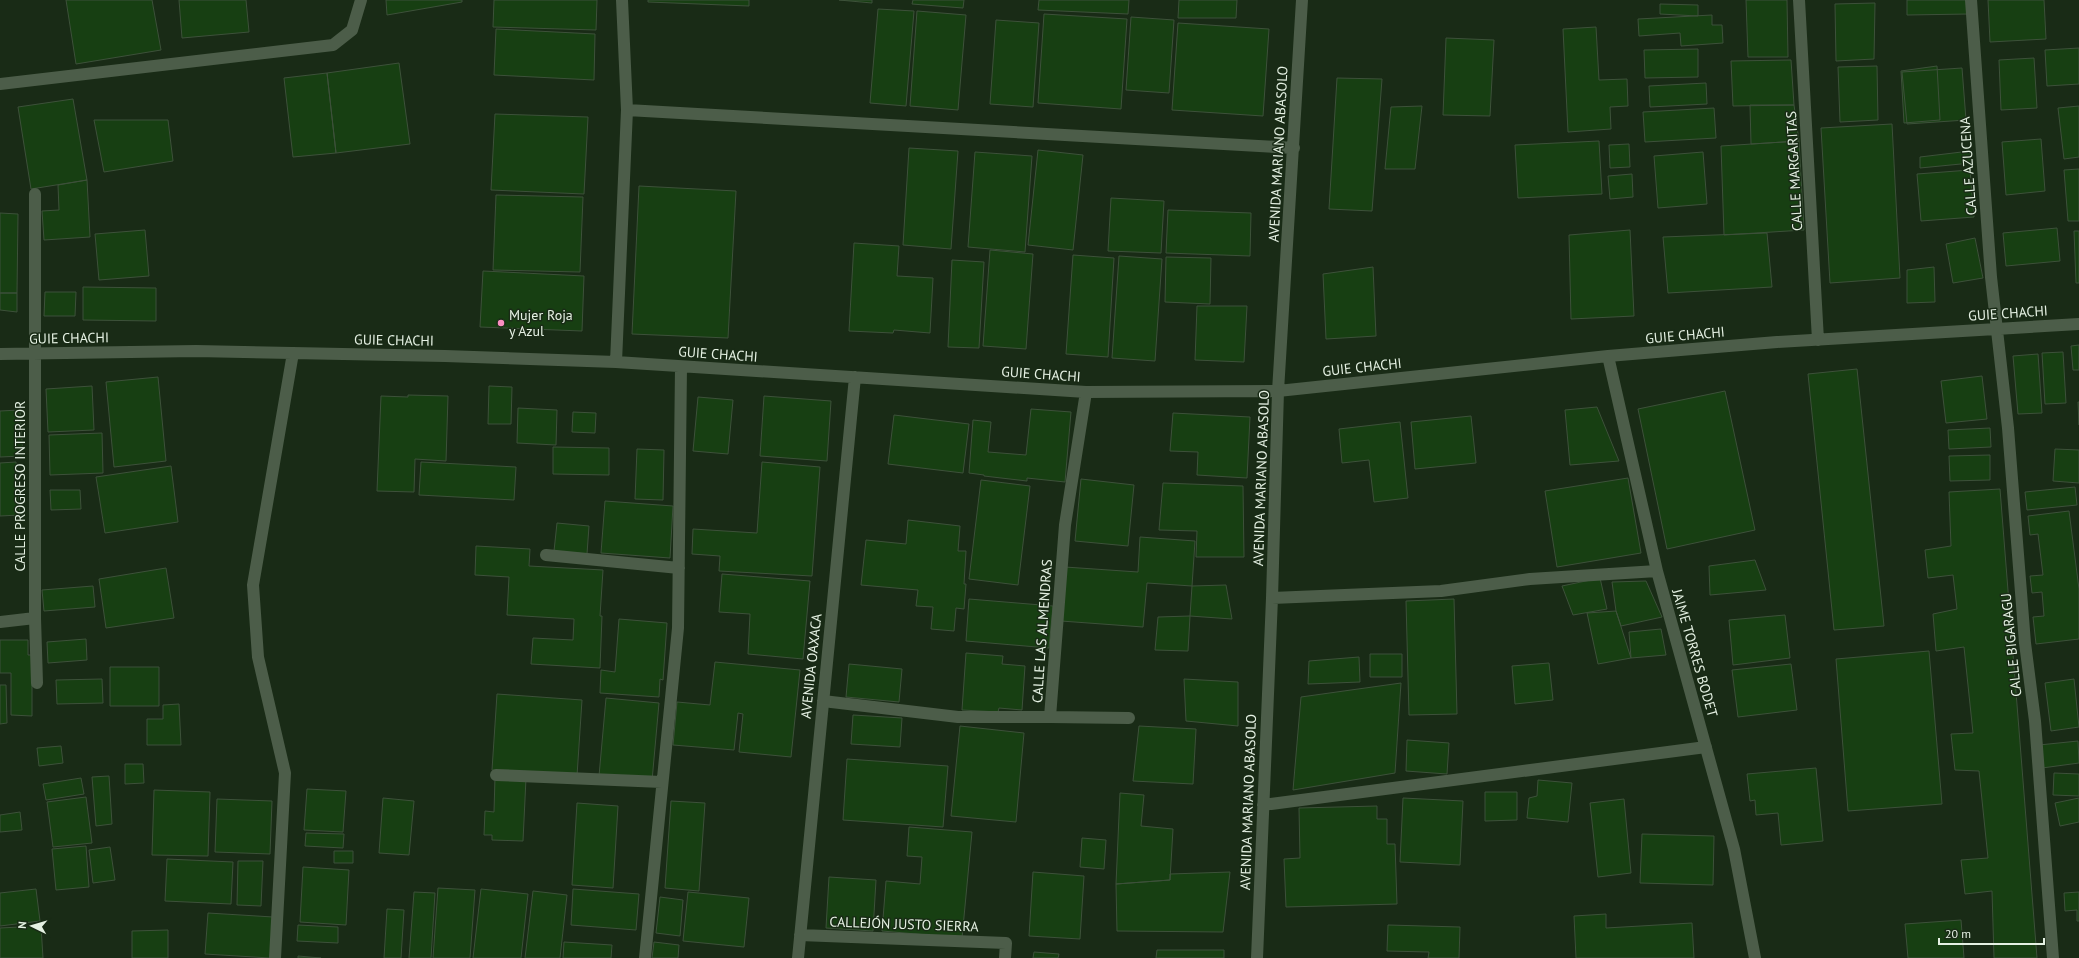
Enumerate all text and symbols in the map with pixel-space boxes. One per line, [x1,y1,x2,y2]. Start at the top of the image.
street label: AVENIDA MARIANO ABASOLO [1264,66,1292,242]
street label: CALLE MARGARITAS [1782,111,1806,231]
street label: CALLE AZUCENA [1956,115,1980,216]
street label: GUIE CHACHI [1968,301,2048,325]
place label: Mujer Roja y Azul [509,306,573,340]
marker: Mujer Roja y Azul [496,318,506,328]
street label: GUIE CHACHI [1645,323,1725,347]
street label: GUIE CHACHI [29,328,109,348]
street label: GUIE CHACHI [354,330,434,350]
street label: GUIE CHACHI [678,342,758,366]
street label: GUIE CHACHI [1321,354,1403,380]
street label: GUIE CHACHI [1001,362,1081,386]
street label: AVENIDA MARIANO ABASOLO [1249,390,1273,566]
street label: CALLE PROGRESO INTERIOR [11,401,29,571]
street label: CALLE LAS ALMENDRAS [1028,559,1056,703]
street label: JAIME TORRES BODET [1668,586,1722,719]
street label: CALLE BIGARAGU [1997,592,2025,698]
street label: AVENIDA OAXACA [797,612,826,719]
street label: AVENIDA MARIANO ABASOLO [1236,714,1260,890]
north arrow [12,906,52,946]
street label: CALLEJÓN JUSTO SIERRA [829,912,980,936]
scale bar [1939,920,2044,946]
text: N [15,921,29,929]
text: 20 m [1945,926,1971,941]

